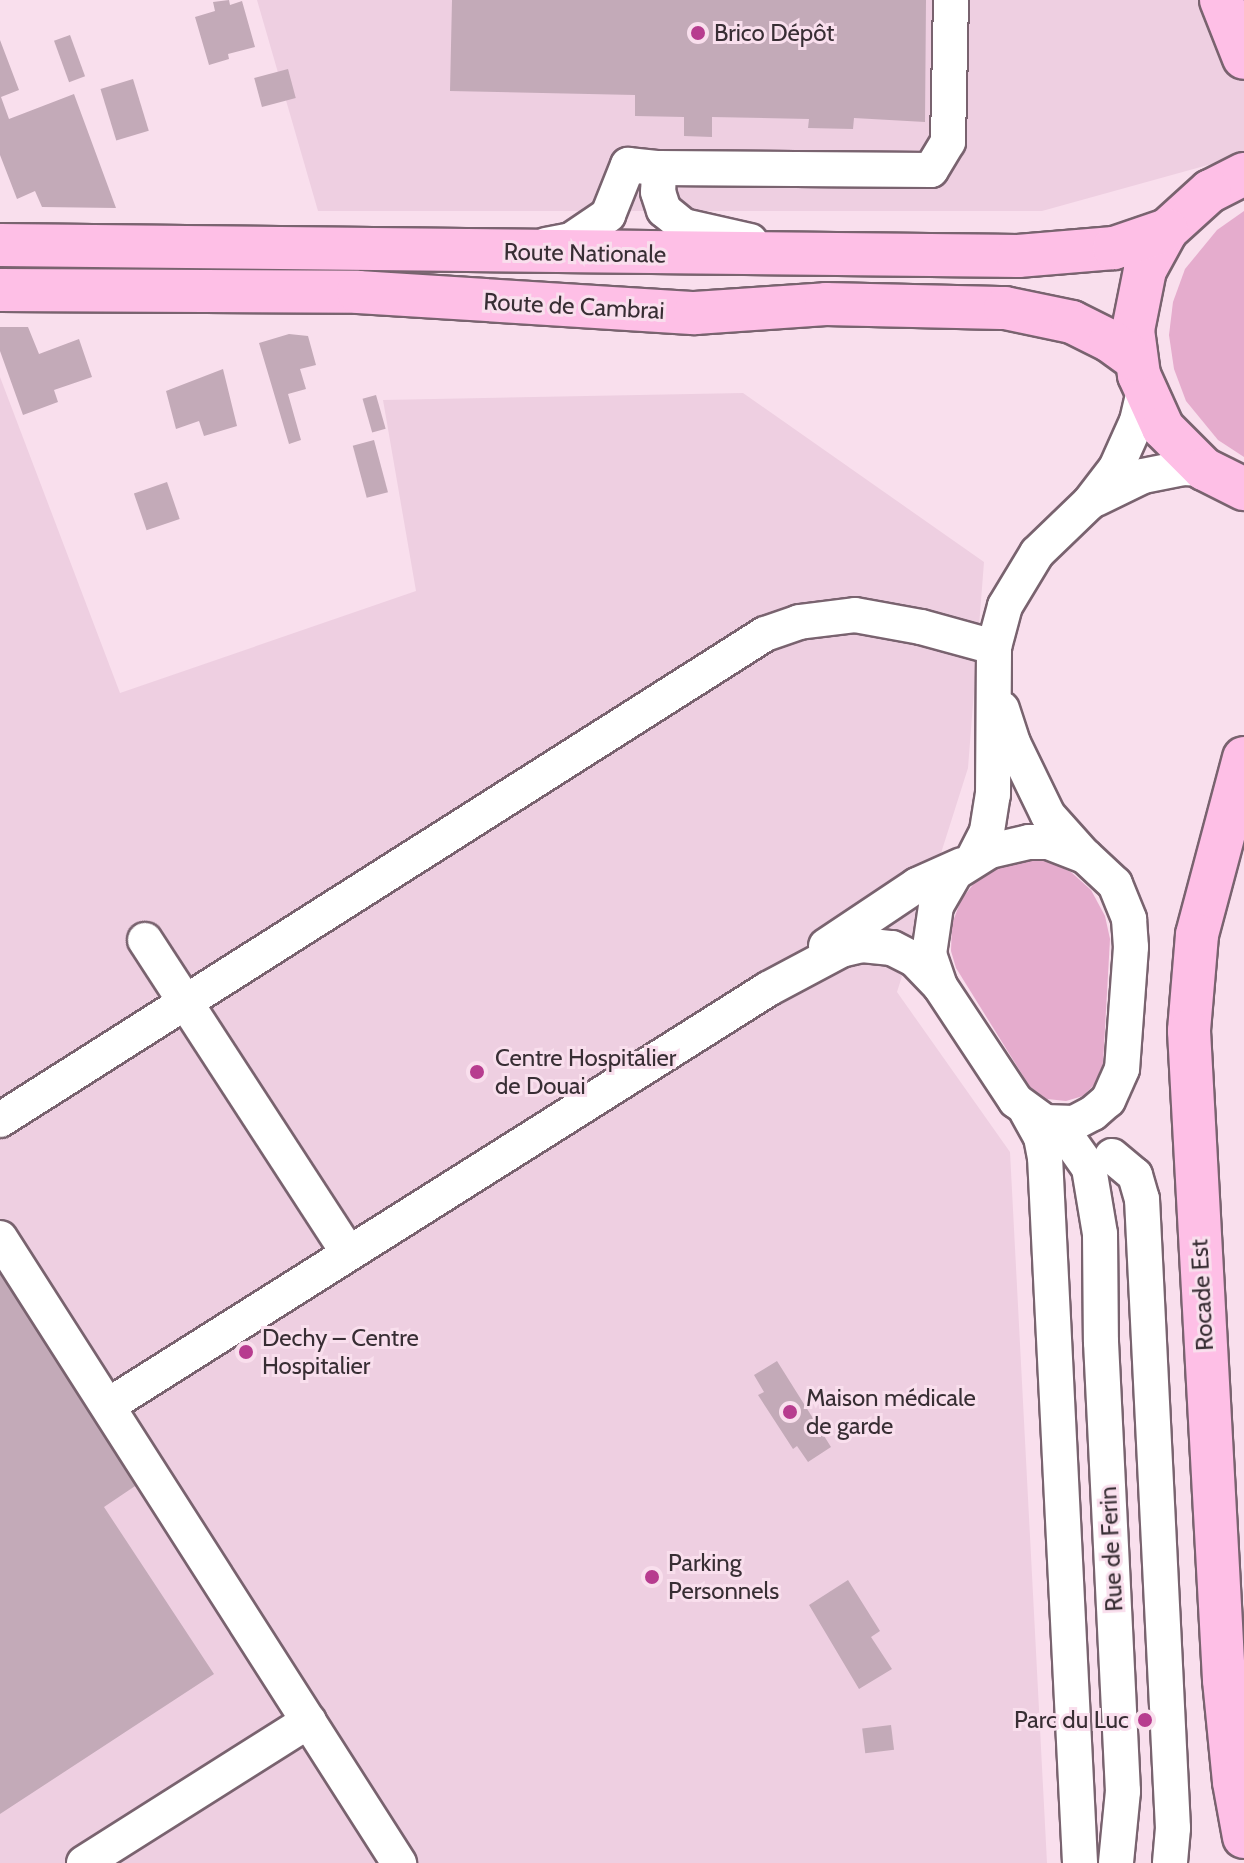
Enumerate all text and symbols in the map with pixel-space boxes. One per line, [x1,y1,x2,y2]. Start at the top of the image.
place label: Brico Dépôt [714,19,834,47]
marker: Brico Dépôt [689,24,707,42]
street label: Route Nationale [503,237,667,269]
street label: Route de Cambrai [483,287,665,325]
place label: Centre Hospitalier de Douai [495,1044,676,1100]
marker: Centre Hospitalier de Douai [466,1061,488,1083]
street label: Rocade Est [1185,1238,1219,1352]
place label: Dechy – Centre Hospitalier [262,1324,419,1380]
marker: Dechy – Centre Hospitalier [237,1343,255,1361]
place label: Maison médicale de garde [806,1384,976,1440]
marker: Maison médicale de garde [781,1403,799,1421]
street label: Rue de Ferin [1093,1486,1129,1612]
place label: Parking Personnels [668,1549,779,1605]
marker: Parking Personnels [643,1568,661,1586]
place label: Parc du Luc [1014,1706,1129,1734]
marker: Parc du Luc [1136,1711,1154,1729]

